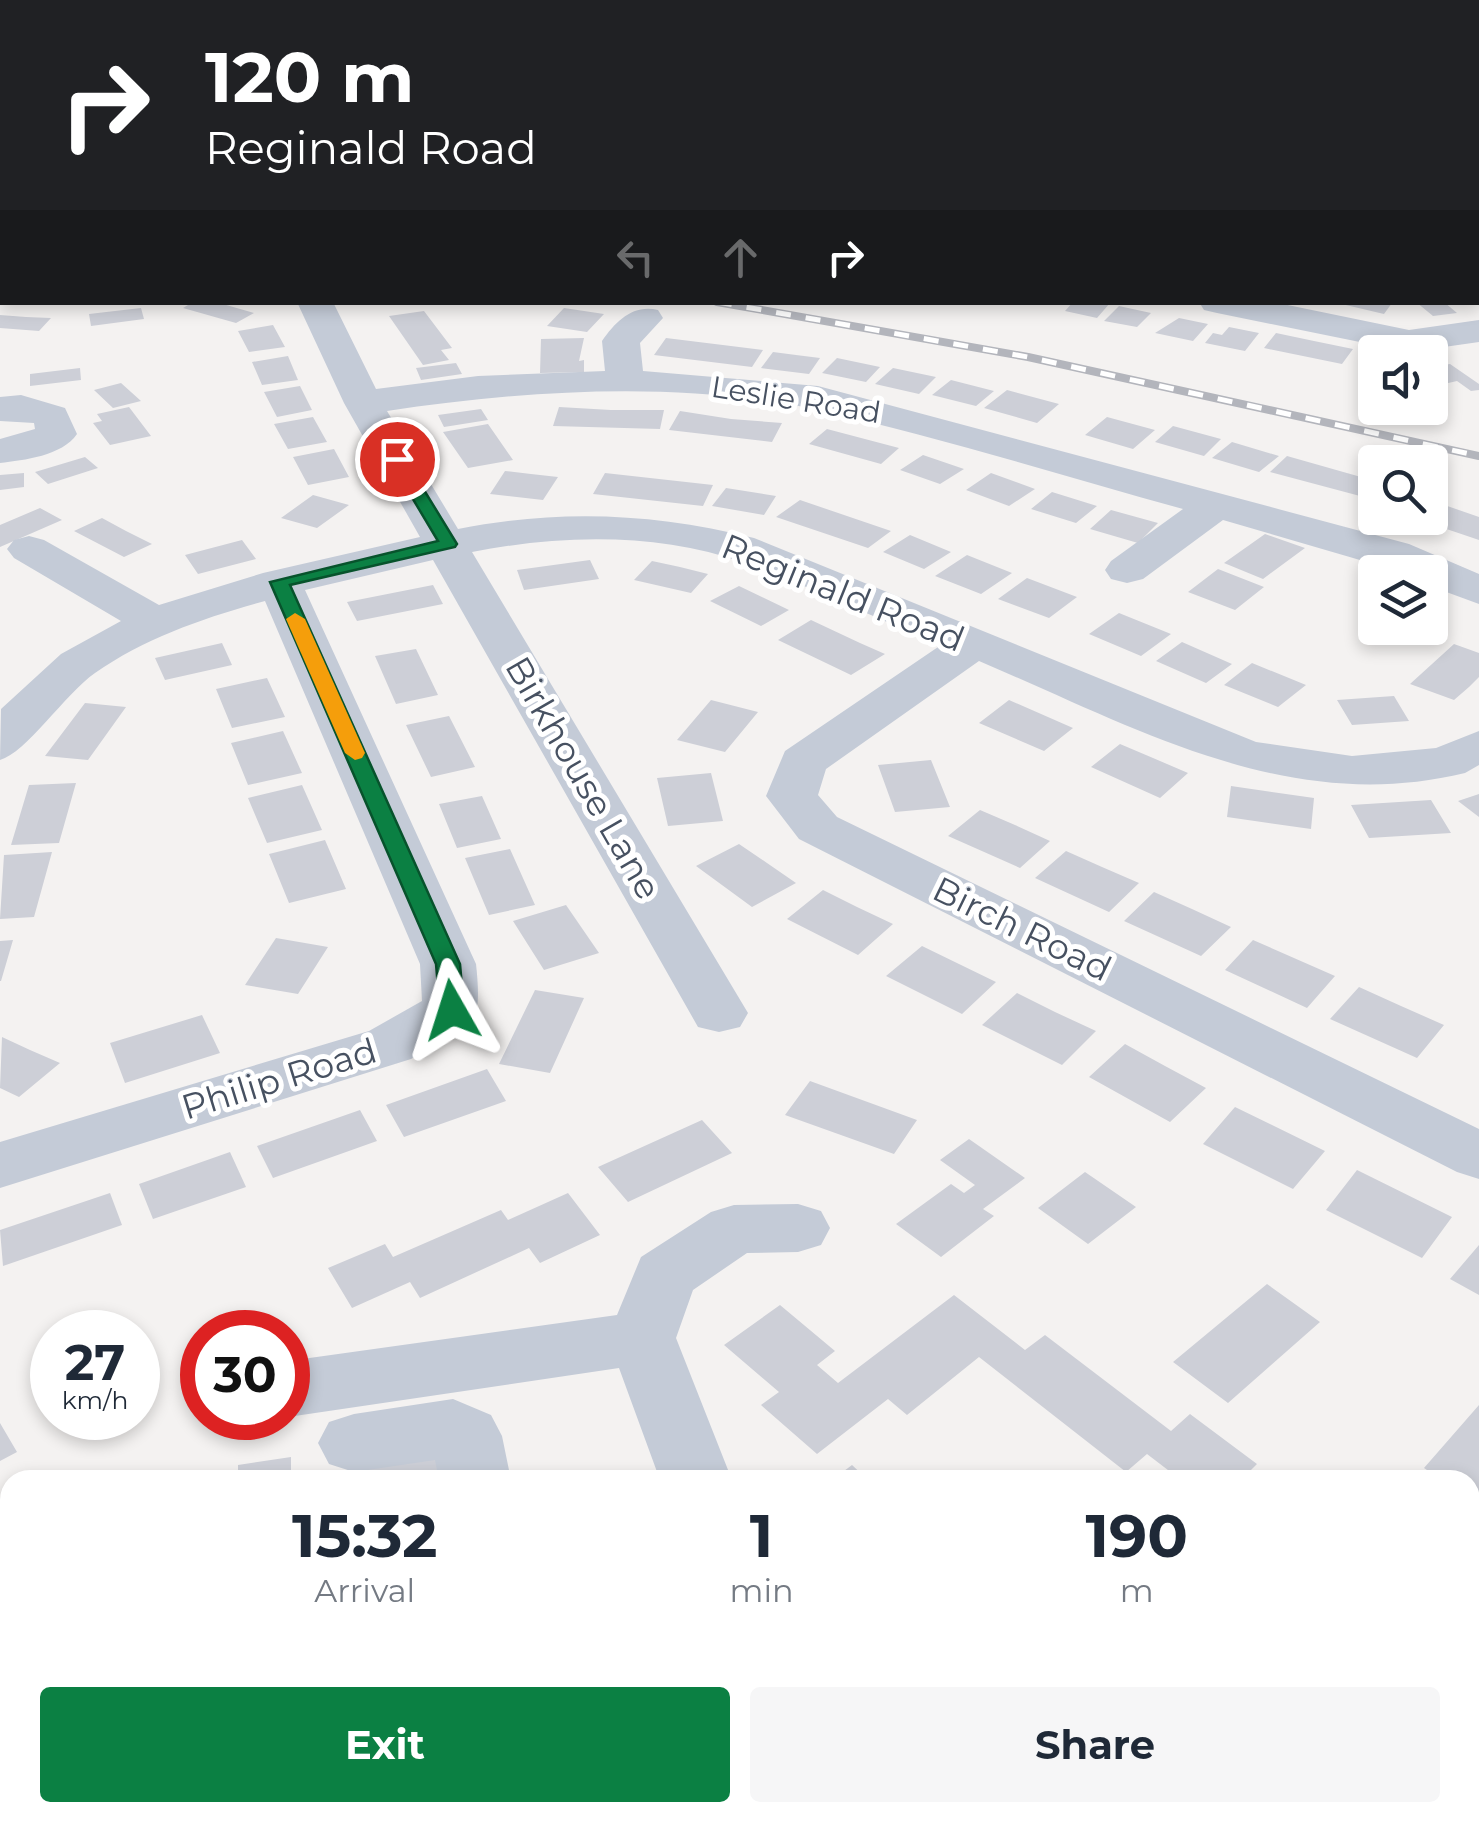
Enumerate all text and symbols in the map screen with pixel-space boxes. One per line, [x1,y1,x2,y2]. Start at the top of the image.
text: 120 m [205,34,415,120]
icon: right [40,40,170,170]
text: Reginald Road [205,120,537,175]
icon: left [608,230,663,285]
icon: ahead [713,230,768,285]
icon: right [818,230,873,285]
map controls [1358,335,1448,645]
button: sound [1358,335,1448,425]
street label: Leslie Road [709,368,883,431]
pin [355,417,440,502]
icon: arrive [370,432,425,487]
button: search [1358,445,1448,535]
street label: Reginald Road [716,524,971,661]
button: layers [1358,555,1448,645]
street label: Birkhouse Lane [497,649,670,907]
street label: Birch Road [926,867,1118,990]
position arrow [400,958,504,1062]
street label: Philip Road [176,1029,381,1129]
speed limit sign: 30 [180,1310,310,1440]
text: 27 [65,1332,125,1393]
text: km/h [62,1385,128,1415]
text: 15:32 [292,1499,438,1572]
text: 1 [750,1499,773,1572]
text: 190 [1086,1499,1188,1572]
text: Arrival [314,1571,415,1610]
text: min [729,1571,794,1610]
text: m [1120,1571,1154,1610]
button: Exit [40,1687,730,1802]
button: Share [750,1687,1440,1802]

